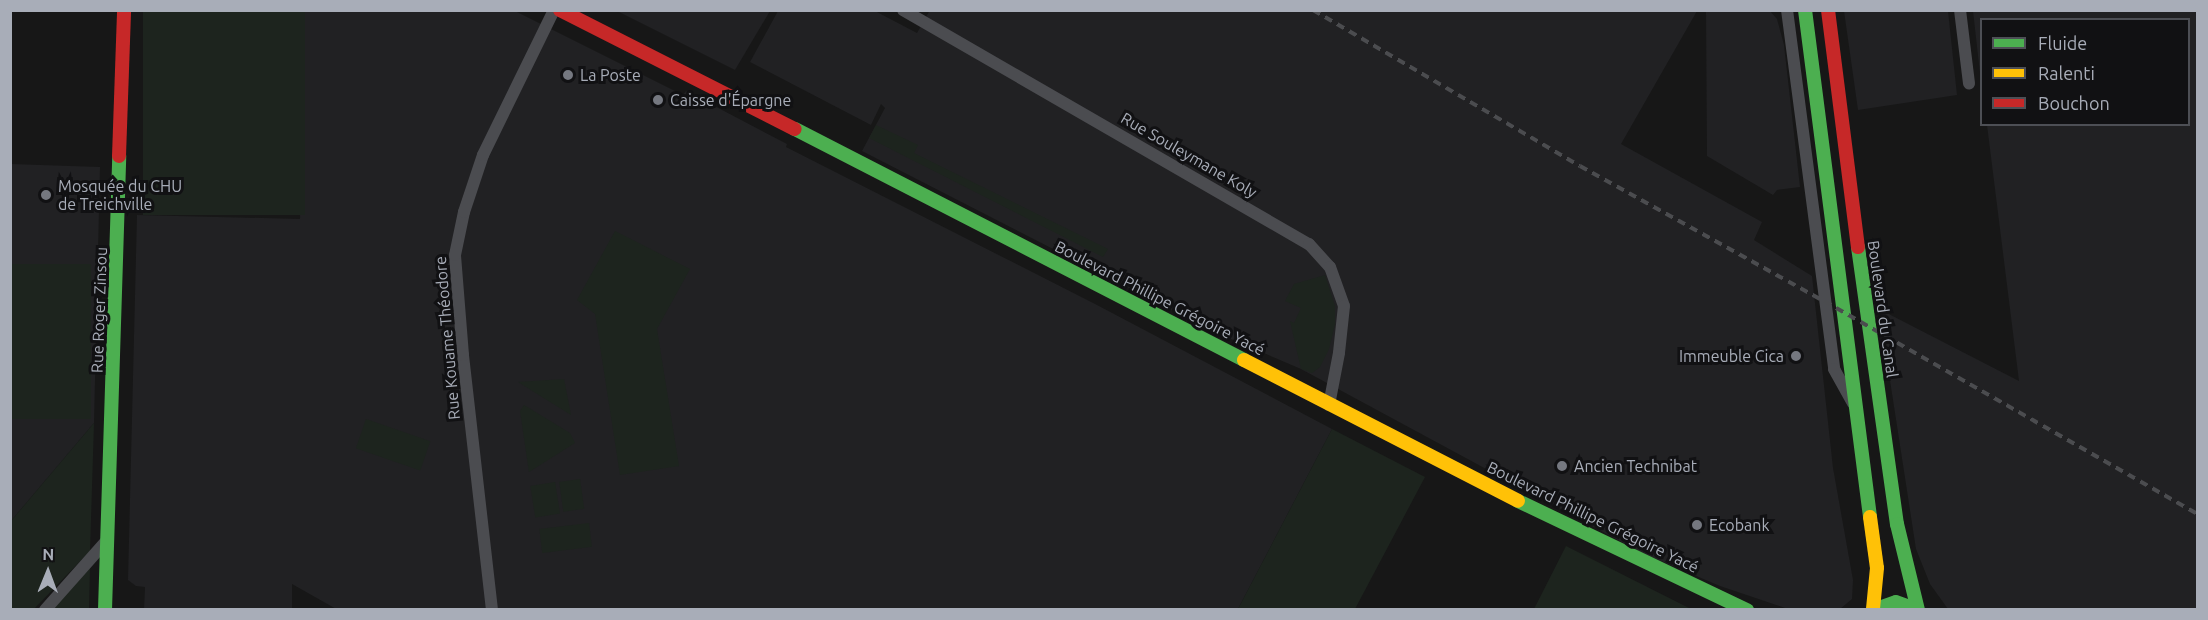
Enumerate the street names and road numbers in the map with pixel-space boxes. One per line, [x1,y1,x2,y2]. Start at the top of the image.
street label: Rue Souleymane Koly [1118,108,1260,202]
street label: Boulevard Phillipe Grégoire Yacé [1052,237,1268,359]
street label: Boulevard du Canal [1864,239,1902,379]
street label: Rue Roger Zinsou [87,247,111,373]
street label: Rue Kouame Théodore [430,255,464,421]
street label: Boulevard Phillipe Grégoire Yacé [1484,457,1702,577]

